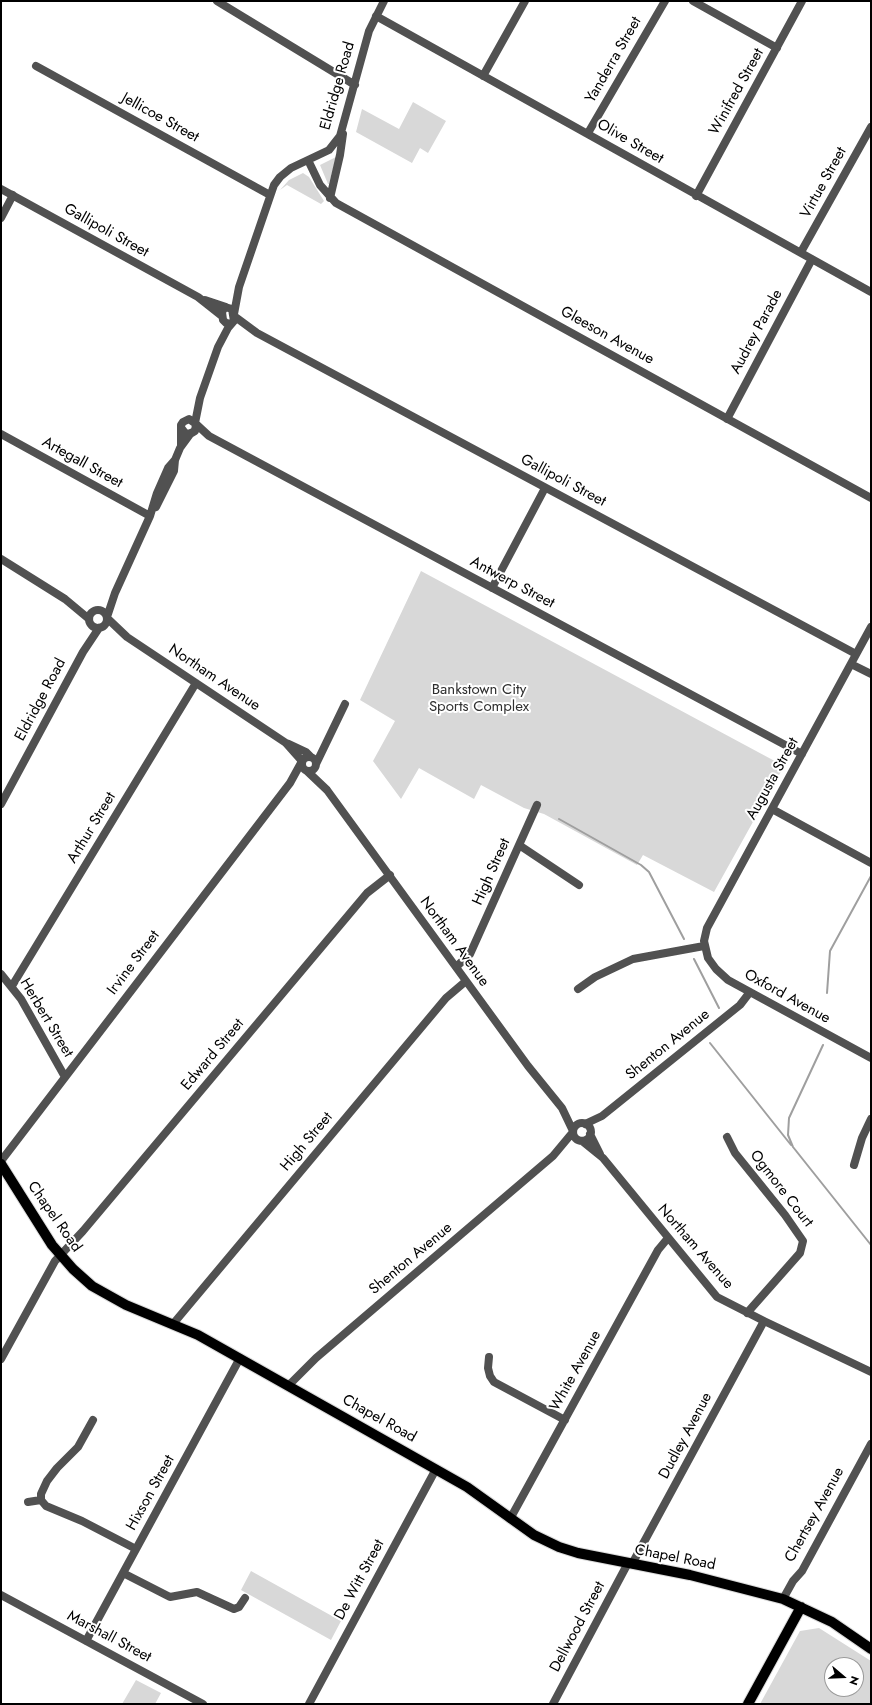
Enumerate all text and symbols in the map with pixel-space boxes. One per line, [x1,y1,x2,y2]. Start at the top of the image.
street label: Yanderra Street [582,14,646,106]
street label: Eldridge Road [317,40,359,132]
street label: Winifred Street [706,46,768,138]
street label: Jellicoe Street [118,89,202,147]
street label: Olive Street [594,116,666,168]
street label: Virtue Street [797,144,851,222]
street label: Gallipoli Street [61,200,151,262]
street label: Audrey Parade [727,287,787,377]
street label: Gleeson Avenue [557,303,657,369]
street label: Artegall Street [39,433,125,493]
street label: Gallipoli Street [517,451,609,511]
street label: Antwerp Street [467,553,557,613]
street label: Northam Avenue [165,641,263,715]
street label: Eldridge Road [12,656,70,744]
park label: Bankstown City Sports Complex [429,681,529,716]
street label: Augusta Street [743,735,803,823]
street label: Arthur Street [64,789,120,867]
street label: High Street [469,836,515,908]
street label: Northam Avenue [415,894,493,990]
street label: Irvine Street [104,927,164,999]
street label: Oxford Avenue [741,966,833,1028]
street label: Herbert Street [15,975,77,1061]
street label: Shenton Avenue [622,1006,714,1084]
street label: Edward Street [178,1015,248,1095]
street label: High Street [277,1109,337,1175]
street label: Ogmore Court [745,1147,817,1231]
street label: Chapel Road [23,1178,85,1256]
street label: Northam Avenue [653,1201,737,1293]
street label: Shenton Avenue [366,1219,456,1299]
street label: White Avenue [547,1328,605,1414]
street label: Dudley Avenue [656,1390,716,1482]
street label: Chapel Road [339,1391,419,1447]
street label: Hixson Street [123,1452,179,1534]
street label: Chertsey Avenue [781,1464,849,1566]
street label: De Witt Street [331,1537,389,1623]
street label: Chapel Road [633,1541,717,1575]
street label: Dellwood Street [547,1579,609,1675]
street label: Marshall Street [64,1607,154,1667]
north arrow [824,1657,864,1697]
text: N [845,1674,863,1687]

